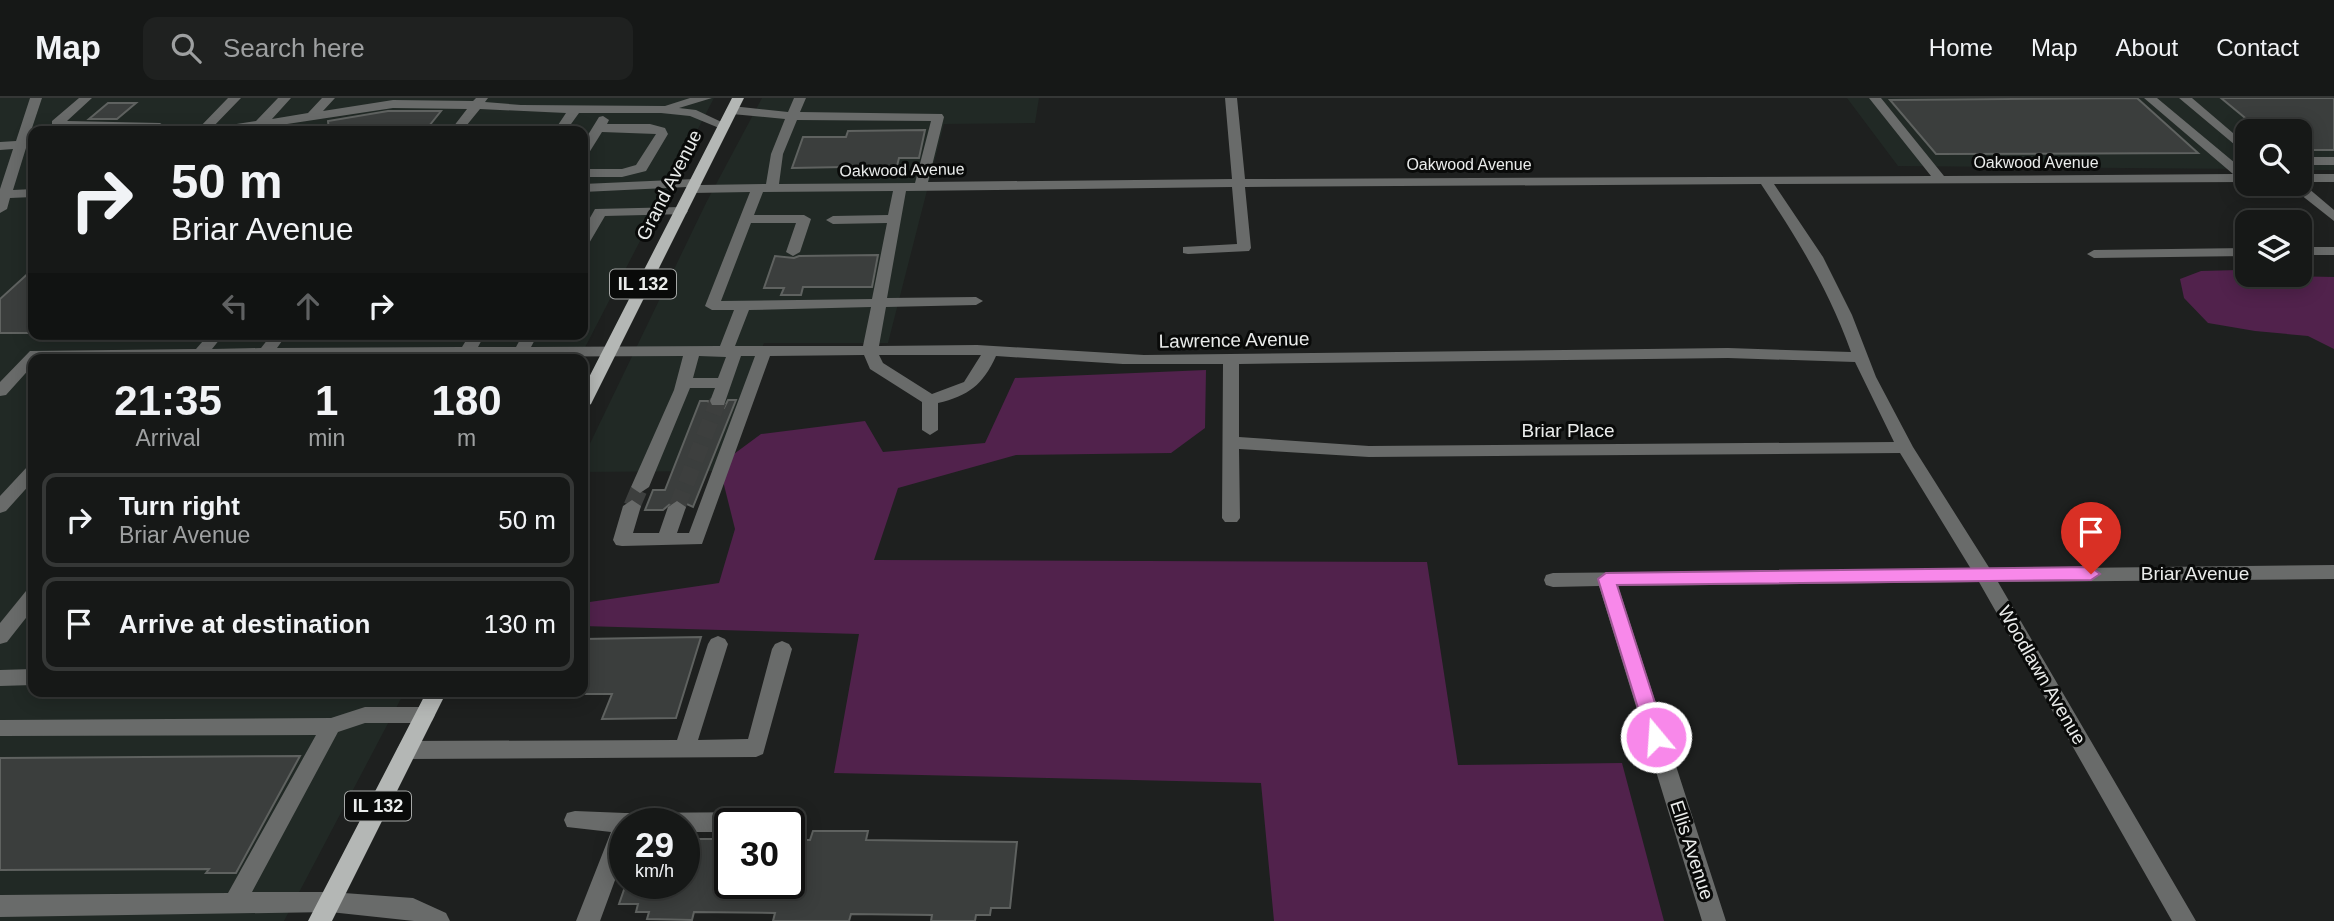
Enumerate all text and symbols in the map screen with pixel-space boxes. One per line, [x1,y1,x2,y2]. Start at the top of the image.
search box [143,17,633,80]
text: Map [35,29,101,66]
icon: search [167,29,205,67]
text: Search here [223,33,365,63]
text: Home [1929,34,1993,61]
text: Map [2031,34,2078,61]
text: About [2116,34,2178,61]
text: Contact [2216,34,2299,61]
map controls [2235,119,2312,287]
button: search [2235,119,2312,196]
street label: Grand Avenue [632,126,706,244]
icon: right [56,154,147,245]
text: 50 m [171,154,283,208]
street label: Oakwood Avenue [1973,154,2099,171]
street label: Oakwood Avenue [1406,156,1532,173]
street label: Oakwood Avenue [839,160,965,180]
button: layers [2235,210,2312,287]
text: Briar Avenue [171,211,354,247]
road number: IL 132 [610,270,676,299]
icon: left [216,287,254,325]
icon: ahead [289,287,327,325]
icon: right [362,287,400,325]
street label: Lawrence Avenue [1158,328,1310,352]
text: 21:35 [114,377,222,424]
text: 1 [315,377,338,424]
text: 180 [432,377,502,424]
street label: Briar Place [1522,420,1614,441]
text: Arrival [135,425,201,451]
text: min [308,425,345,451]
text: m [457,425,476,451]
text: Turn right [119,491,240,521]
icon: right [60,501,98,539]
pin [2061,502,2121,574]
text: 50 m [498,505,556,535]
icon: arrive [2072,513,2110,551]
text: Briar Avenue [119,522,250,548]
street label: Briar Avenue [2141,563,2249,584]
street label: Woodlawn Avenue [1994,602,2090,748]
icon: arrive [60,605,98,643]
text: Arrive at destination [119,609,370,639]
text: 130 m [484,609,556,639]
position arrow [1619,700,1693,774]
road number: IL 132 [345,792,411,820]
street label: Ellis Avenue [1666,798,1718,902]
speed limit sign: 30 [714,808,805,899]
text: 29 [635,825,674,864]
text: km/h [635,861,674,881]

